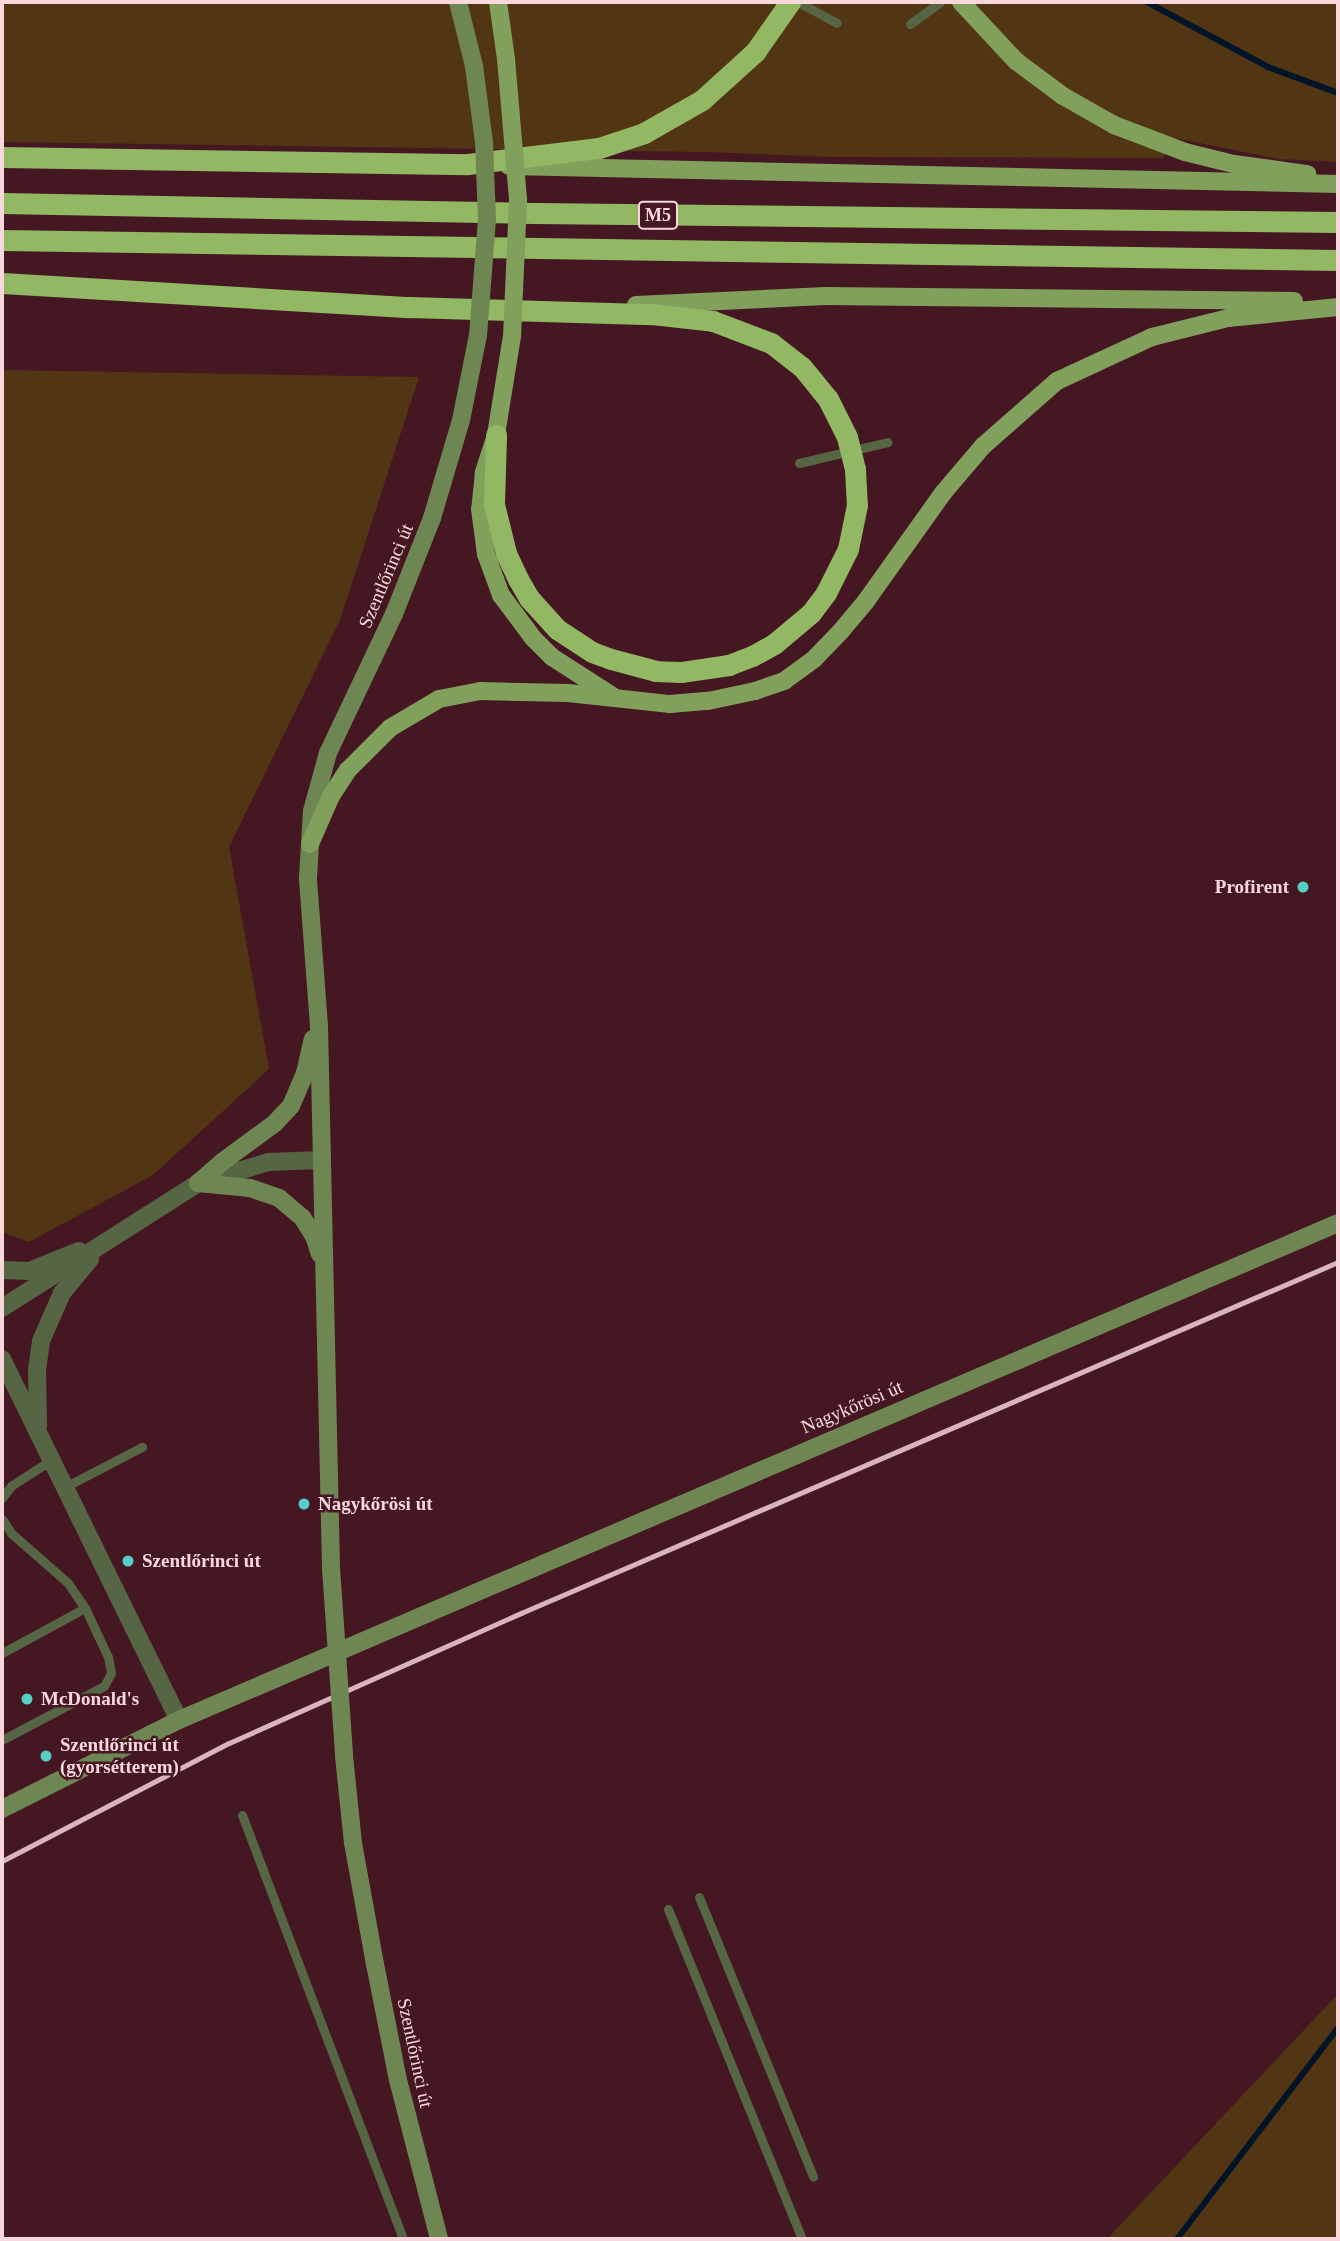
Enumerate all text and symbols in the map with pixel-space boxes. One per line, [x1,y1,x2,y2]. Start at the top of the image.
road number: M5 [637,200,679,230]
street label: Szentlőrinci út [354,520,418,632]
place label: Profirent [1215,876,1289,898]
marker: Profirent [1295,879,1311,895]
street label: Nagykőrösi út [798,1375,906,1439]
place label: Nagykőrösi út [318,1493,433,1515]
marker: Nagykőrösi út [296,1496,312,1512]
place label: Szentlőrinci út [142,1550,261,1572]
marker: Szentlőrinci út [120,1553,136,1569]
place label: McDonald's [41,1688,139,1710]
marker: McDonald's [19,1691,35,1707]
place label: Szentlőrinci út (gyorsétterem) [60,1734,179,1778]
marker: Szentlőrinci út (gyorsétterem) [38,1748,54,1764]
street label: Szentlőrinci út [392,1996,438,2110]

